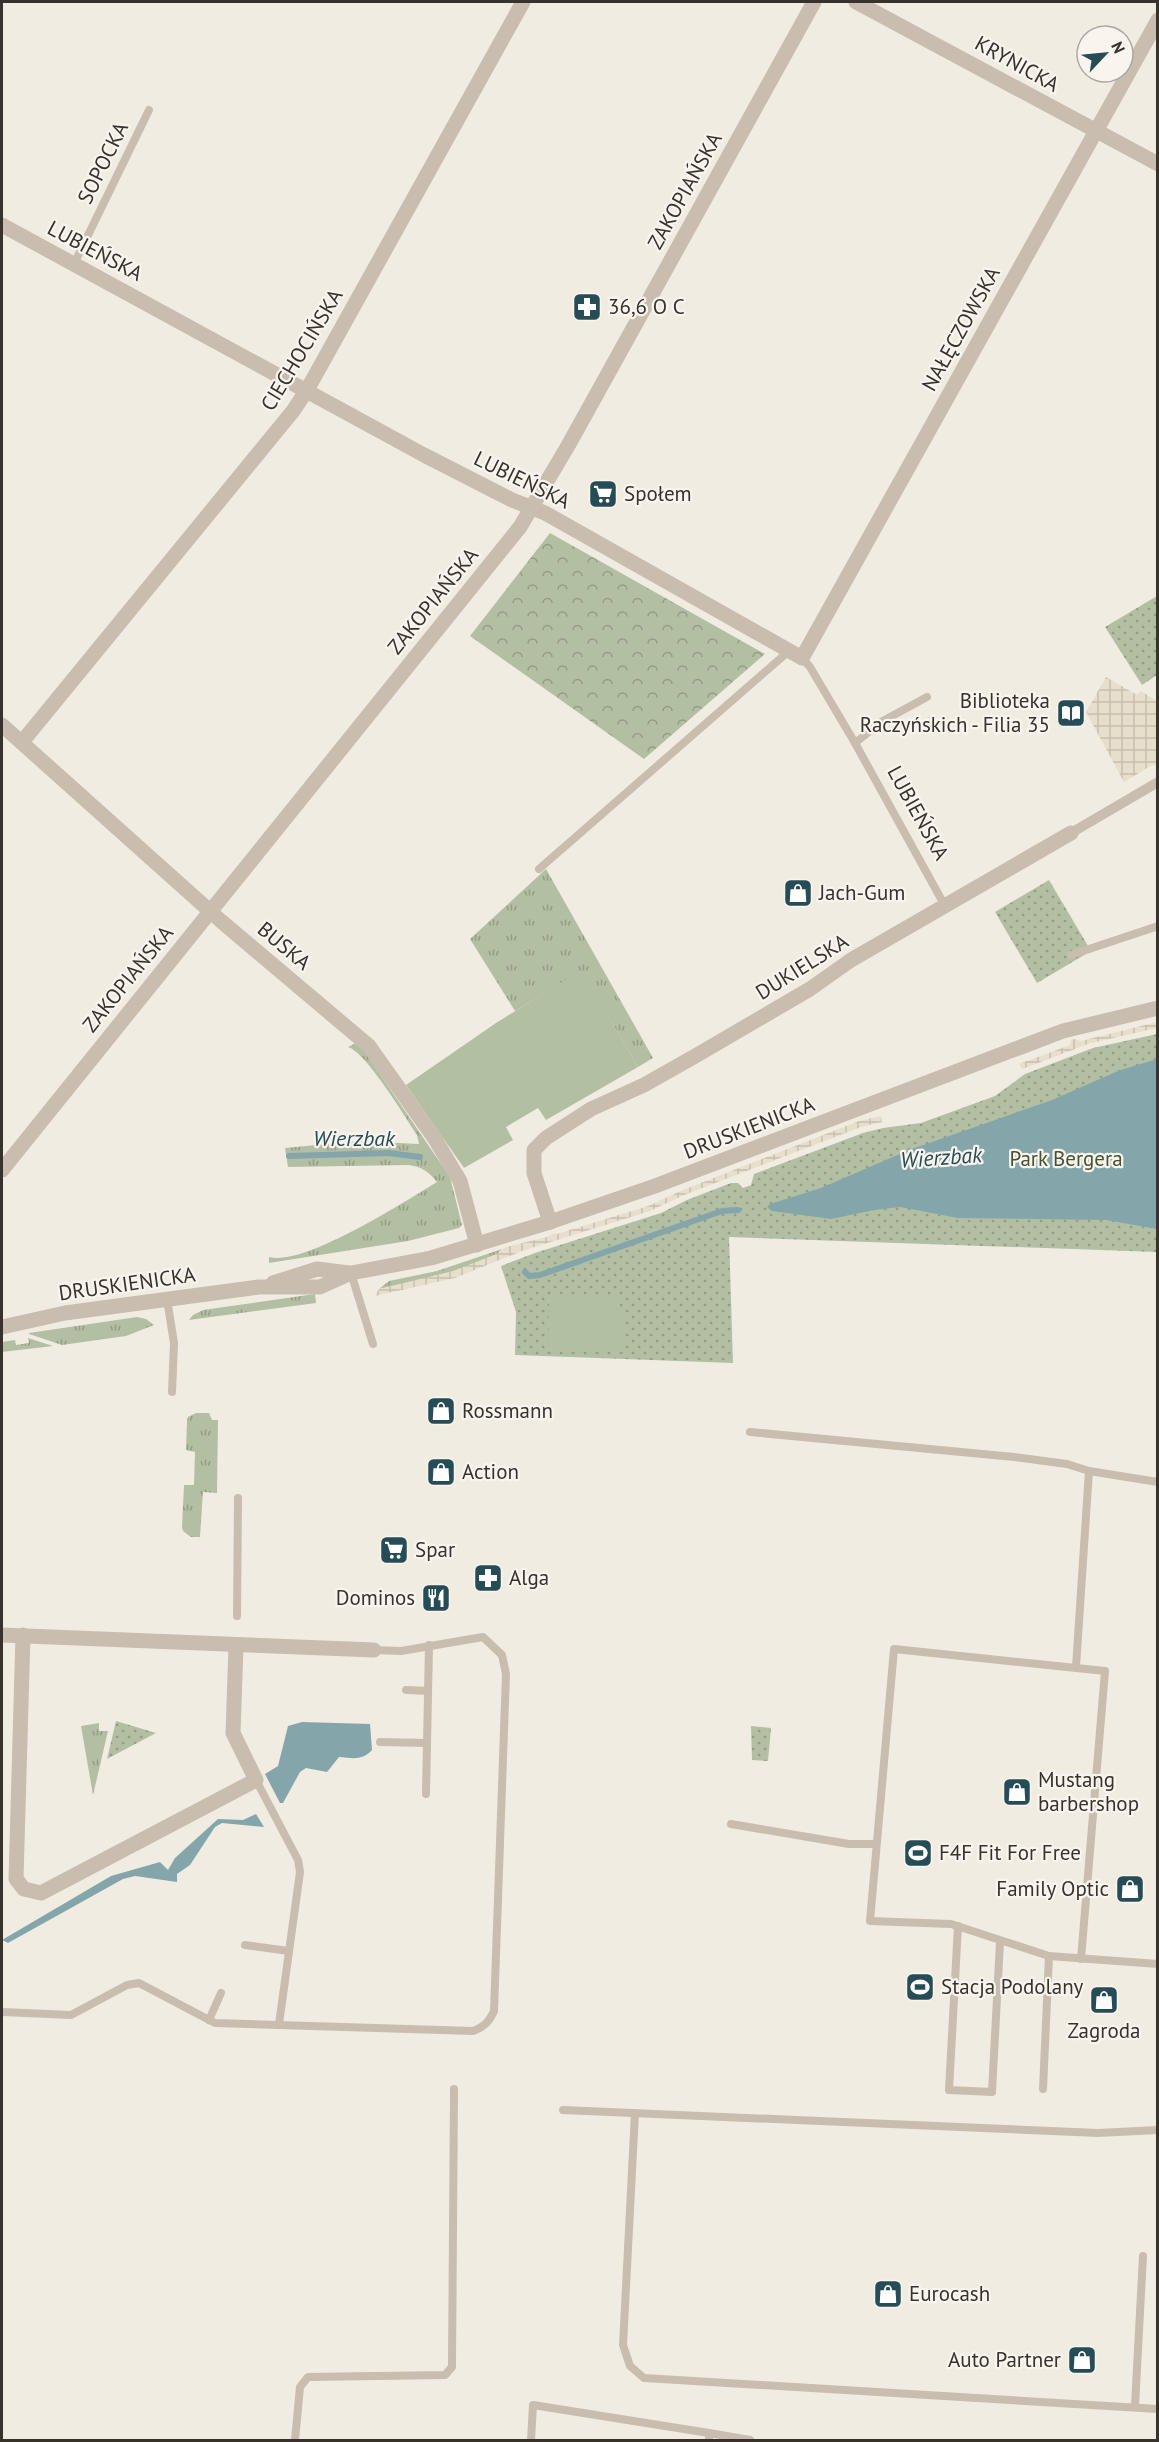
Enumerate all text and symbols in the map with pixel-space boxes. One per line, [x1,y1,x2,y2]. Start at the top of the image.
north arrow [1075,24,1135,84]
street label: KRYNICKA [970,29,1065,98]
text: N [1107,38,1130,57]
street label: SOPOCKA [71,117,134,208]
street label: ZAKOPIAŃSKA [641,127,728,254]
street label: LUBIEŃSKA [43,214,148,287]
street label: NAŁĘCZOWSKA [915,261,1006,396]
street label: CIECHOCIŃSKA [255,283,349,416]
pharmacy icon: 36,6 O C [571,291,603,323]
place label: 36,6 O C [608,293,685,320]
street label: LUBIEŃSKA [470,445,575,515]
supermarket icon: Społem [587,478,619,510]
place label: Społem [624,480,692,507]
street label: ZAKOPIAŃSKA [381,541,484,659]
place label: Biblioteka Raczyńskich - Filia 35 [860,687,1050,738]
library icon: Biblioteka Raczyńskich - Filia 35 [1055,697,1087,729]
street label: LUBIEŃSKA [881,761,956,865]
shop icon: Jach-Gum [782,877,814,909]
place label: Jach-Gum [818,879,905,906]
street label: BUSKA [252,915,317,976]
street label: ZAKOPIAŃSKA [76,919,179,1037]
street label: DUKIELSKA [750,927,854,1006]
street label: DRUSKIENICKA [680,1090,819,1165]
water label: Wierzbak [313,1124,396,1152]
water label: Wierzbak [899,1140,984,1174]
park label: Park Bergera [1009,1145,1123,1172]
street label: DRUSKIENICKA [57,1260,198,1306]
shop icon: Rossmann [425,1395,457,1427]
place label: Rossmann [462,1397,553,1424]
shop icon: Action [425,1456,457,1488]
place label: Action [462,1458,519,1485]
supermarket icon: Spar [378,1534,410,1566]
place label: Spar [415,1536,455,1563]
pharmacy icon: Alga [472,1562,504,1594]
place label: Alga [509,1564,549,1591]
restaurant icon: Dominos [420,1582,452,1614]
place label: Dominos [336,1584,415,1611]
place label: Mustang barbershop [1038,1766,1139,1817]
shop icon: Mustang barbershop [1001,1776,1033,1808]
sports icon: F4F Fit For Free [902,1837,934,1869]
place label: F4F Fit For Free [939,1839,1081,1866]
shop icon: Family Optic [1114,1873,1146,1905]
place label: Family Optic [996,1875,1109,1902]
sports icon: Stacja Podolany [904,1971,936,2003]
place label: Stacja Podolany [941,1973,1084,2000]
shop icon: Zagroda [1088,1984,1120,2016]
place label: Zagroda [1068,2017,1140,2044]
shop icon: Eurocash [872,2278,904,2310]
place label: Eurocash [909,2280,990,2307]
shop icon: Auto Partner [1066,2344,1098,2376]
place label: Auto Partner [948,2346,1061,2373]

